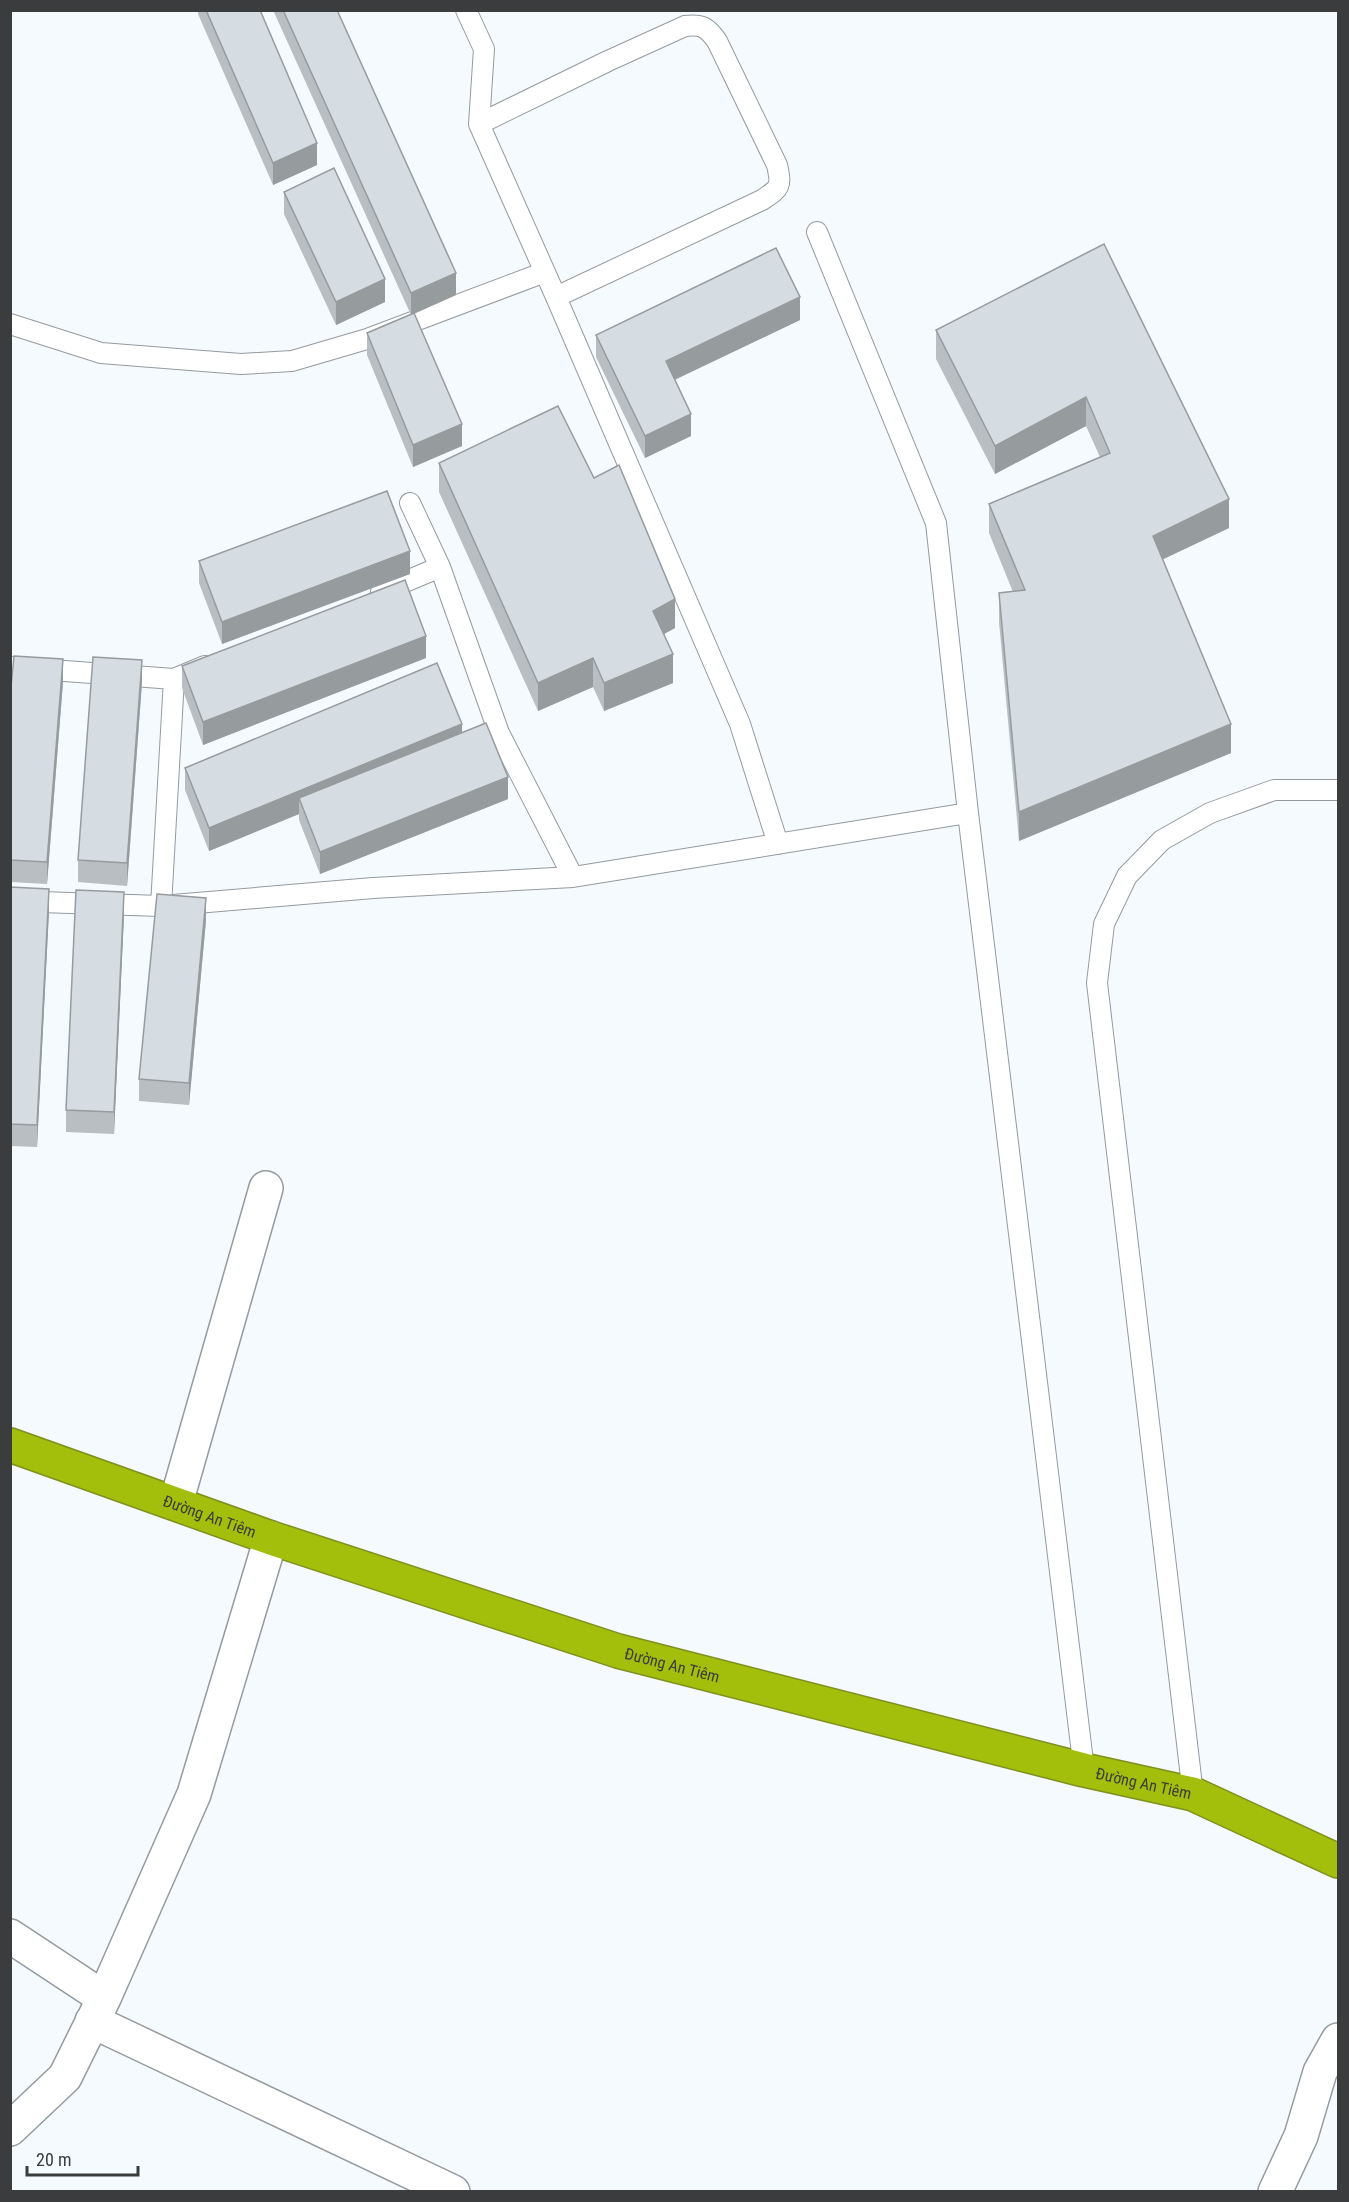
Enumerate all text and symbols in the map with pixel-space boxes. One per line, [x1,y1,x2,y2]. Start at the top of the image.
street label: Đường An Tiêm [161,1491,259,1541]
street label: Đường An Tiêm [623,1644,722,1686]
street label: Đường An Tiêm [1094,1763,1193,1803]
scale bar [27,2139,138,2177]
text: 20 m [36,2149,71,2170]

